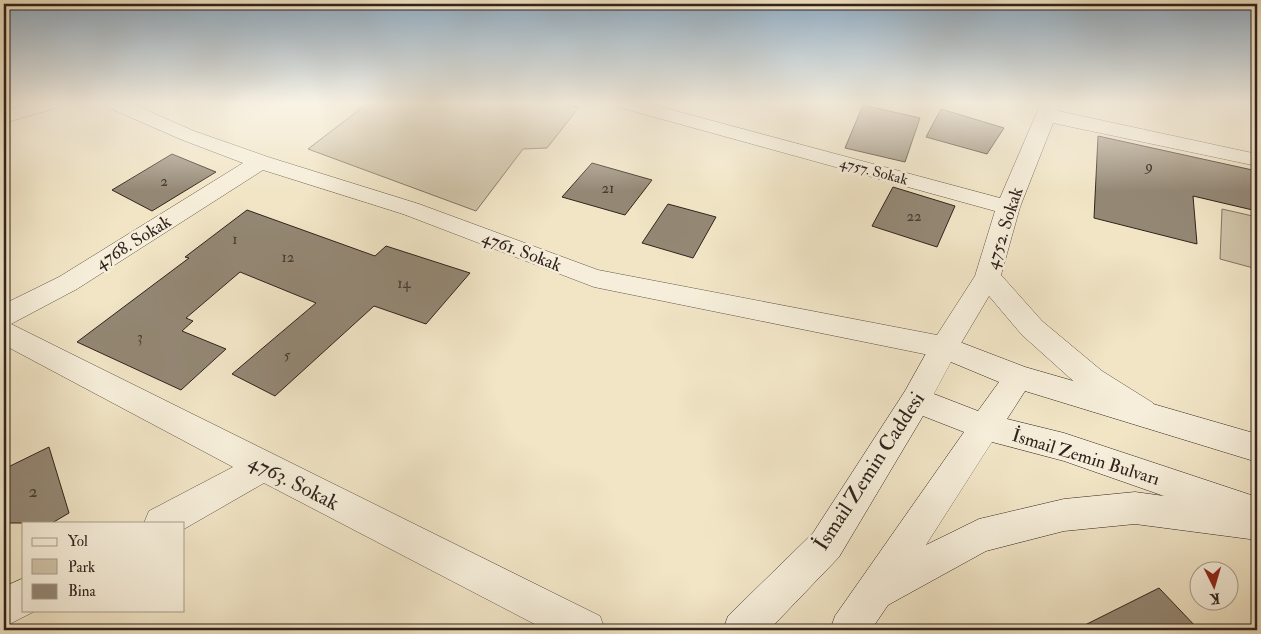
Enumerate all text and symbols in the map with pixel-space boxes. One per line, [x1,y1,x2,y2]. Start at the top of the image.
street label: 4757. Sokak [838,153,910,190]
house number: 9 [1144,157,1153,176]
house number: 2 [160,172,168,191]
house number: 21 [602,179,614,198]
street label: 4752. Sokak [980,184,1029,272]
house number: 22 [906,207,922,226]
street label: 4768. Sokak [91,210,176,275]
street label: 4761. Sokak [479,226,565,277]
house number: 1 [232,230,238,249]
house number: 12 [282,248,295,267]
house number: 14 [397,274,412,293]
house number: 3 [137,328,143,347]
house number: 5 [284,346,291,365]
street label: İsmail Zemin Caddesi [808,386,931,556]
street label: İsmail Zemin Bulvarı [1009,424,1163,491]
street label: 4763. Sokak [244,448,344,517]
house number: 2 [28,480,38,503]
legend [22,522,185,612]
text: Yol [68,532,88,551]
text: Park [68,558,95,577]
north arrow [1188,562,1238,612]
text: Bina [68,582,96,601]
text: K [1208,590,1221,607]

